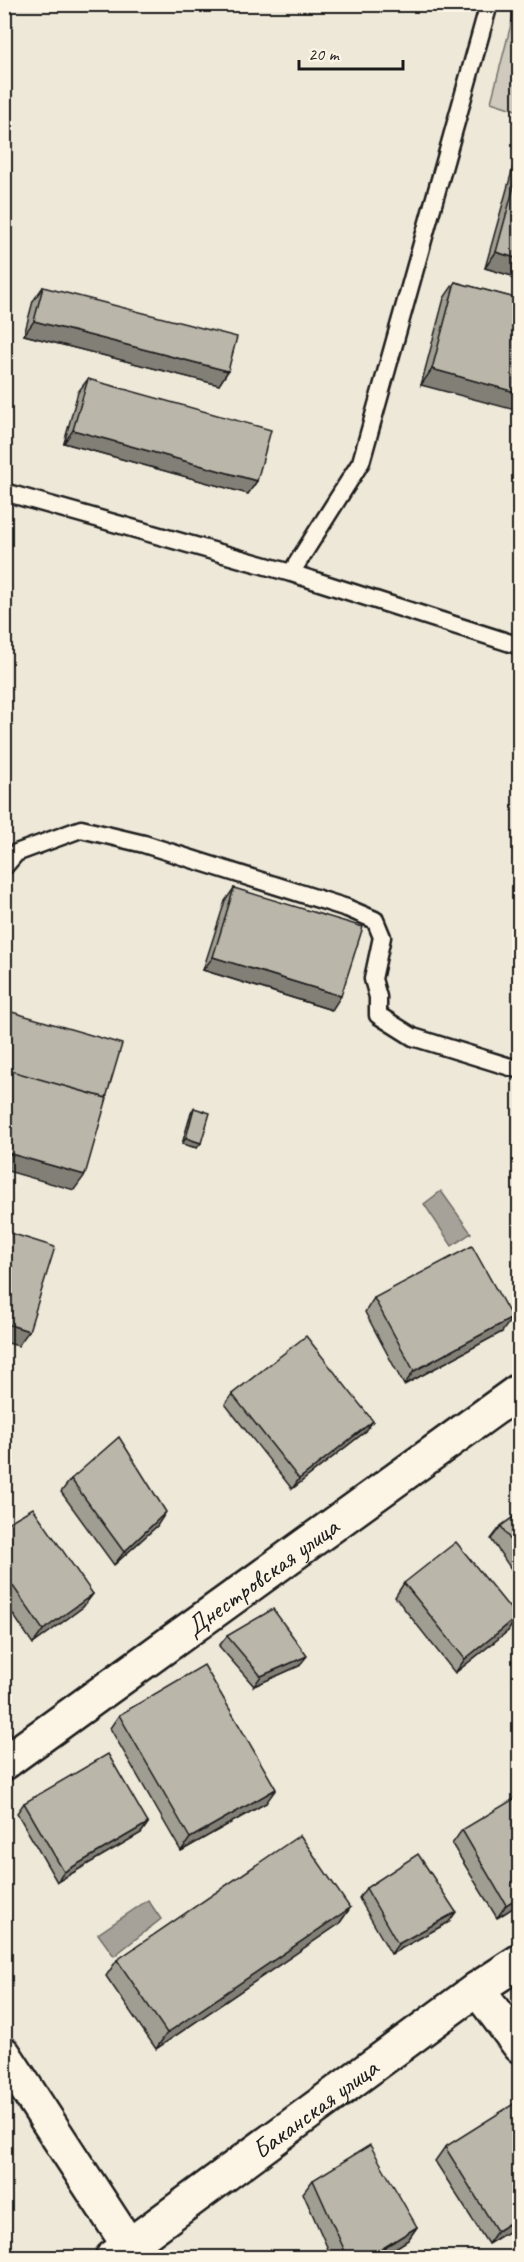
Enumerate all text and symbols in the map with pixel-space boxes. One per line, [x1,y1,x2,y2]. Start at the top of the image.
scale bar [299,33,402,71]
text: 20 m [308,43,341,65]
street label: Днестровская улица [178,1509,346,1643]
street label: Баканская улица [245,2050,386,2166]

